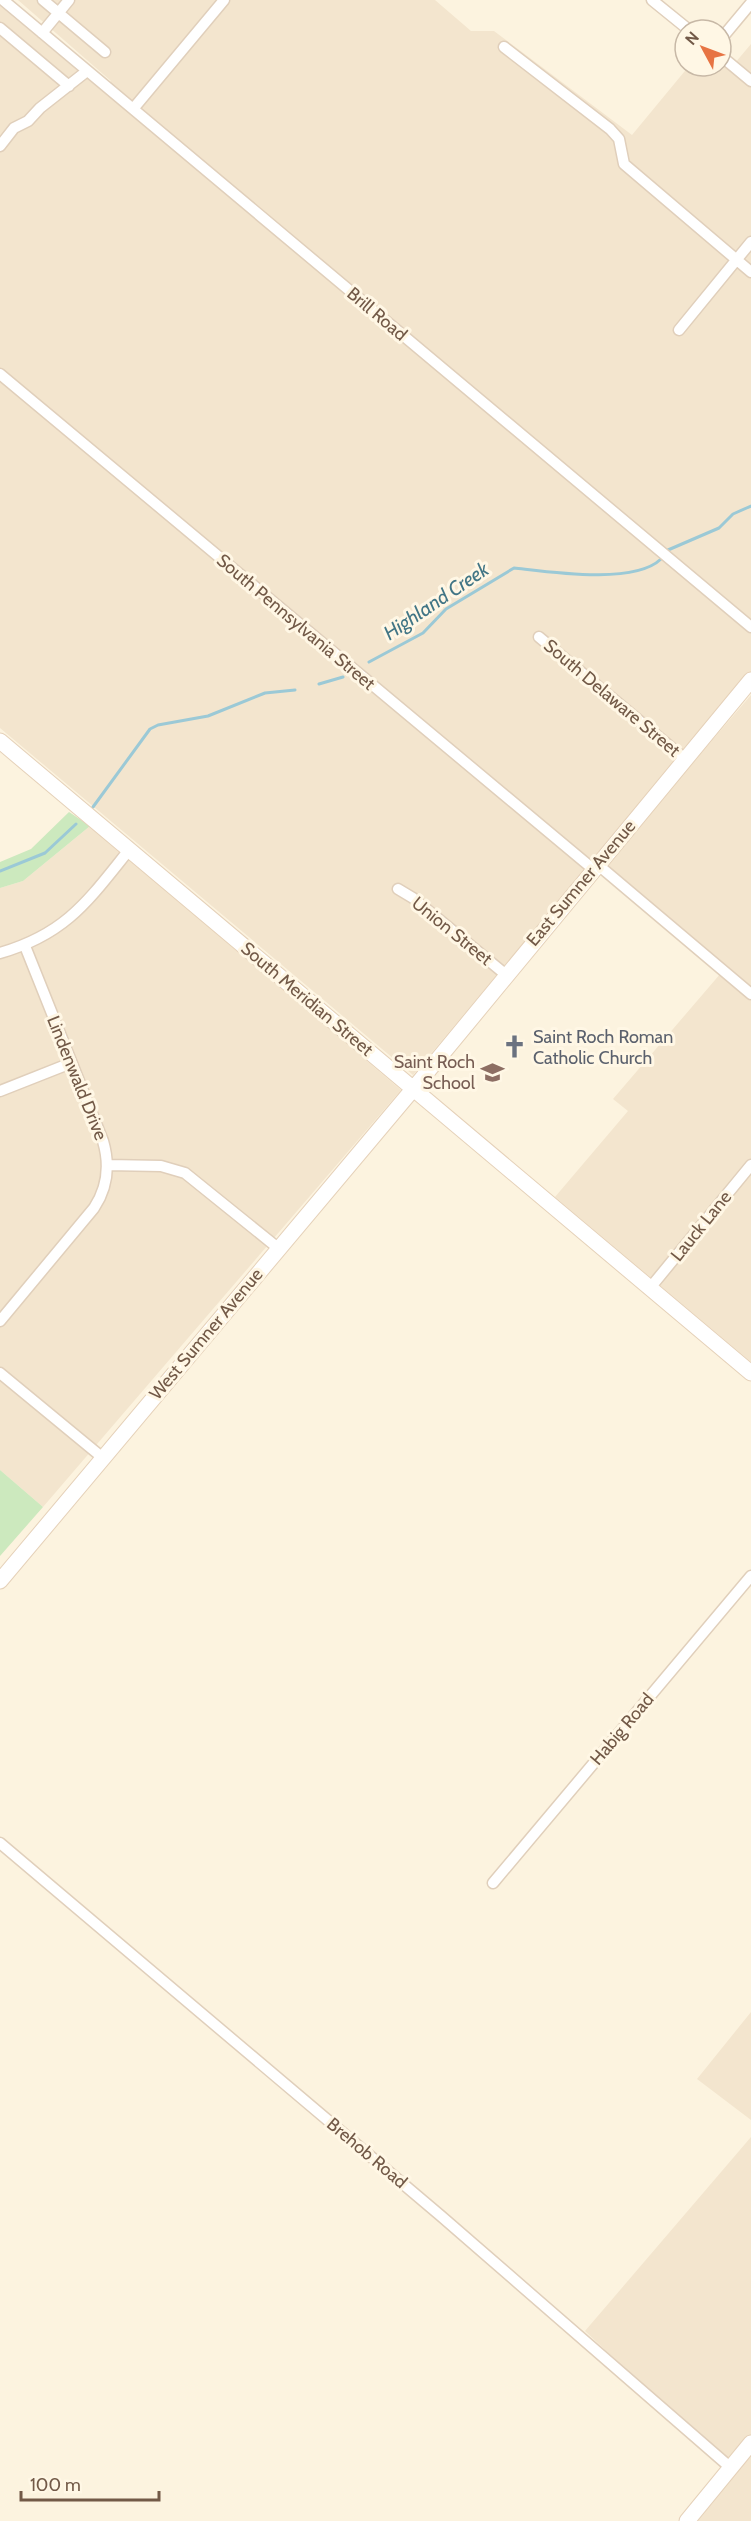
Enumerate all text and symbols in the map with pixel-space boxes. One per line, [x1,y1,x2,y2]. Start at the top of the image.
north arrow [673,18,733,78]
text: N [681,28,703,49]
street label: Brill Road [342,283,412,345]
street label: South Pennsylvania Street [212,549,380,695]
water label: Highland Creek [379,556,494,645]
street label: South Delaware Street [539,635,685,761]
street label: East Sumner Avenue [522,815,640,951]
street label: Union Street [407,892,497,970]
street label: South Meridian Street [236,937,378,1061]
street label: Lindenwald Drive [42,1013,112,1143]
place label: Saint Roch Roman Catholic Church [533,1026,673,1069]
church icon: Saint Roch Roman Catholic Church [502,1034,528,1060]
place label: Saint Roch School [394,1051,476,1094]
school or university icon: Saint Roch School [480,1059,506,1085]
street label: Lauck Lane [666,1186,736,1266]
street label: West Sumner Avenue [145,1264,267,1404]
street label: Habig Road [586,1689,658,1769]
street label: Brehob Road [322,2113,412,2193]
scale bar [21,2464,159,2502]
text: 100 m [30,2474,81,2496]

